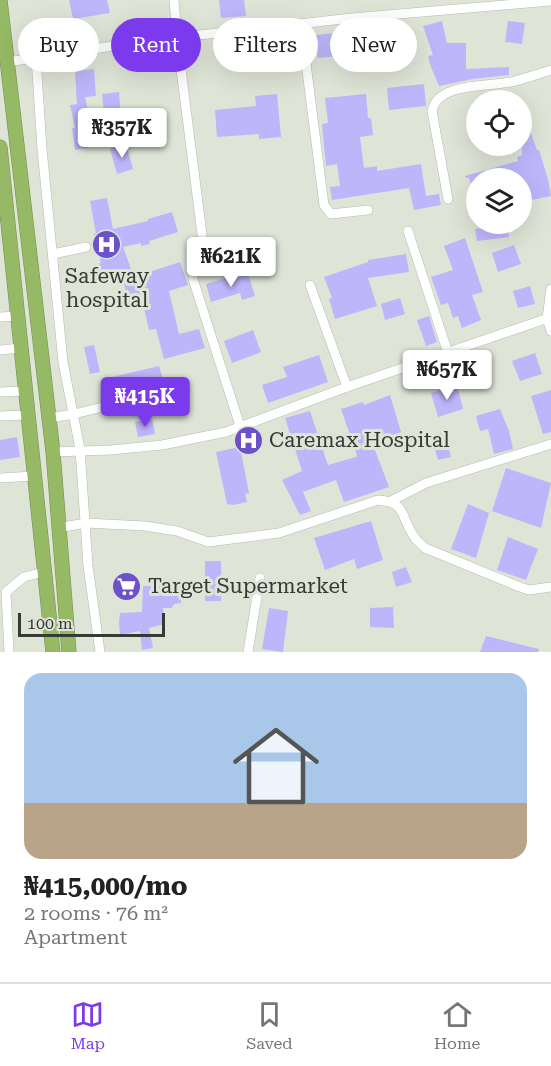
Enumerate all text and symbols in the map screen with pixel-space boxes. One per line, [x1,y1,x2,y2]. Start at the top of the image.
chip: Buy [18,18,99,72]
chip: Rent [111,18,201,72]
chip: Filters [213,18,318,72]
chip: New [330,18,417,72]
map controls [466,90,532,234]
button: locate [466,90,532,156]
pin: ₦357K [80,108,164,159]
text: ₦357K [92,115,152,139]
button: layers [466,168,532,234]
hospital icon: Safeway hospital [91,229,123,261]
pin: ₦621K [189,237,273,288]
text: ₦621K [201,244,261,268]
place label: Safeway hospital [65,264,150,312]
pin: ₦657K [405,350,489,401]
text: ₦657K [417,357,477,381]
pin: ₦415K [103,377,187,428]
text: ₦415K [115,384,175,408]
hospital icon: Caremax Hospital [232,424,264,456]
place label: Caremax Hospital [269,428,450,452]
supermarket icon: Target Supermarket [111,570,143,602]
place label: Target Supermarket [148,574,348,598]
scale bar [18,610,165,638]
text: 100 m [27,614,73,633]
icon: home [222,712,330,820]
text: ₦415,000/mo [24,871,188,901]
text: 2 rooms · 76 m² [24,901,168,925]
text: Apartment [24,925,127,949]
tab: Map [71,998,105,1053]
tab: Saved [246,998,293,1053]
tab: Home [434,998,480,1053]

